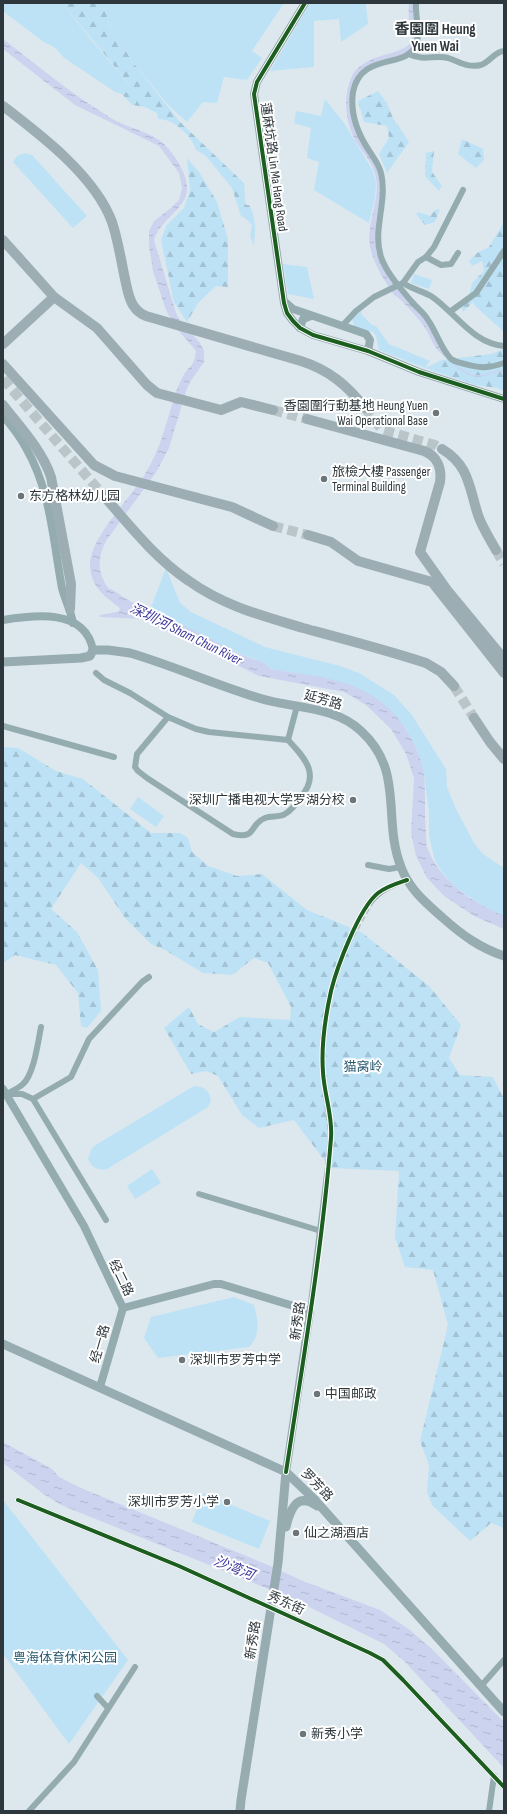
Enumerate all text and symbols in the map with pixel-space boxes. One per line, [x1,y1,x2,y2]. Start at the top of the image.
district label: 香園圍 Heung Yuen Wai [394,20,476,56]
street label: 蓮麻坑路 Lin Ma Hang Road [257,102,291,232]
place label: 香園圍行動基地 Heung Yuen Wai Operational Base [284,398,428,429]
marker: 香園圍行動基地 Heung Yuen Wai Operational Base [431,408,441,418]
place label: 旅檢大樓 Passenger Terminal Building [332,464,431,495]
marker: 旅檢大樓 Passenger Terminal Building [319,474,329,484]
place label: 东方格林幼儿园 [29,488,120,504]
marker: 东方格林幼儿园 [16,491,26,501]
water label: 深圳河 Sham Chun River [127,600,246,669]
street label: 延芳路 [302,687,344,713]
place label: 深圳广播电视大学罗湖分校 [189,792,345,808]
marker: 深圳广播电视大学罗湖分校 [348,795,358,805]
park label: 猫窝岭 [343,1059,383,1075]
street label: 经二路 [105,1257,137,1299]
street label: 新秀路 [287,1301,309,1341]
street label: 经一路 [87,1323,113,1365]
place label: 深圳市罗芳中学 [190,1352,281,1368]
marker: 深圳市罗芳中学 [177,1355,187,1365]
place label: 中国邮政 [325,1386,377,1402]
marker: 中国邮政 [312,1389,322,1399]
street label: 罗芳路 [298,1465,336,1505]
place label: 深圳市罗芳小学 [128,1494,219,1510]
marker: 深圳市罗芳小学 [222,1497,232,1507]
place label: 仙之湖酒店 [304,1525,369,1541]
marker: 仙之湖酒店 [291,1528,301,1538]
water label: 沙湾河 [211,1552,259,1585]
street label: 秀东街 [265,1588,307,1618]
street label: 新秀路 [242,1619,264,1661]
park label: 粤海体育休闲公园 [13,1650,117,1666]
place label: 新秀小学 [311,1726,363,1742]
marker: 新秀小学 [298,1729,308,1739]

